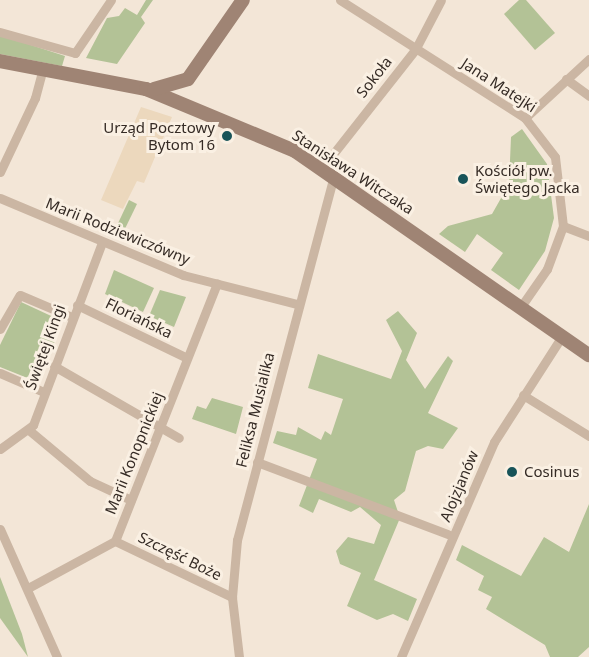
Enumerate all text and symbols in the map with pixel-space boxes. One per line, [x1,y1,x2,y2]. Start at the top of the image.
street label: Sokoła [353,53,395,101]
street label: Jana Matejki [458,54,540,116]
place label: Urząd Pocztowy Bytom 16 [103,118,215,153]
street label: Stanisława Witczaka [289,126,417,218]
marker: Urząd Pocztowy Bytom 16 [220,129,234,143]
place label: Kościół pw. Świętego Jacka [475,161,580,196]
marker: Kościół pw. Świętego Jacka [456,172,470,186]
street label: Marii Rodziewiczówny [43,194,193,268]
street label: Floriańska [103,294,175,342]
street label: Świętej Kingi [21,302,69,392]
street label: Feliksa Musialika [232,351,278,469]
street label: Marii Konopnickiej [101,389,167,517]
street label: Alojzjanów [436,448,482,524]
place label: Cosinus [524,463,579,481]
marker: Cosinus [505,465,519,479]
street label: Szczęść Boże [135,528,225,584]

